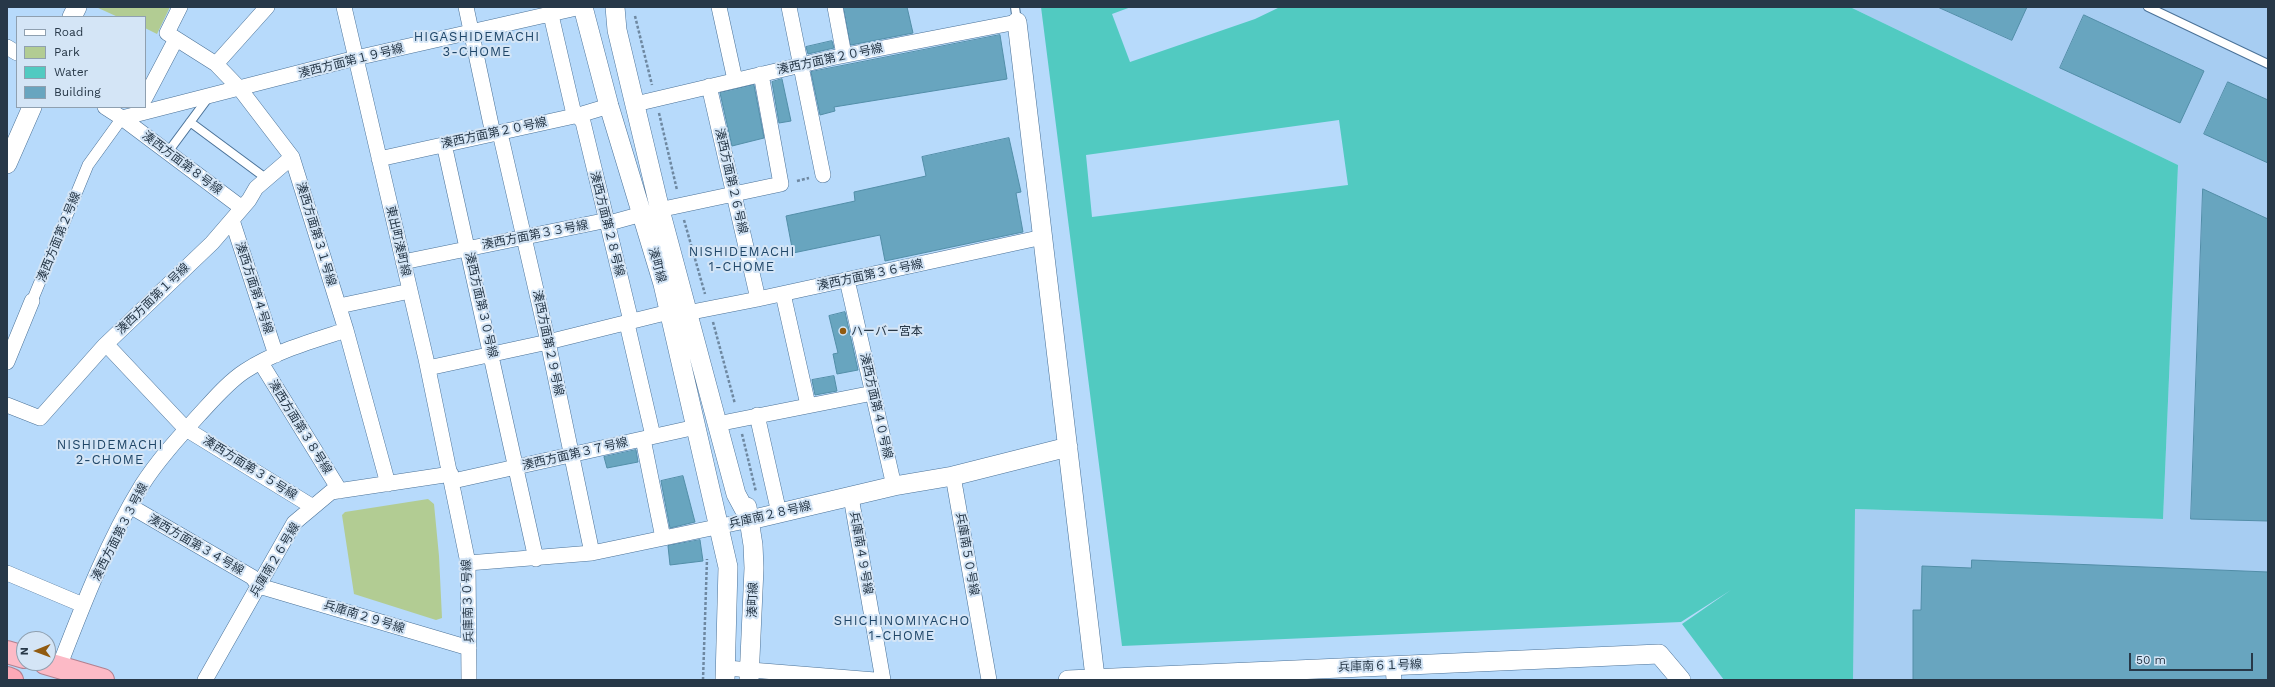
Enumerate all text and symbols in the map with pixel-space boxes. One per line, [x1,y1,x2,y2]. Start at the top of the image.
legend [16,16,146,108]
text: Road [54,25,83,39]
district label: HIGASHIDEMACHI 3-CHOME [414,29,540,60]
street label: 湊西方面第１９号線 [297,41,405,81]
street label: 湊西方面第２０号線 [776,41,884,77]
text: Park [54,45,80,59]
text: Water [54,65,88,79]
text: Building [54,85,101,99]
street label: 湊西方面第２０号線 [440,115,548,151]
street label: 湊西方面第２６号線 [712,127,750,235]
street label: 湊西方面第８号線 [139,128,225,198]
street label: 湊西方面第２８号線 [587,170,627,278]
street label: 湊西方面第３１号線 [293,180,339,288]
street label: 湊西方面第２号線 [34,190,84,284]
street label: 東出町湊町線 [383,204,413,278]
street label: 湊西方面第３３号線 [481,218,589,252]
street label: 湊西方面第４号線 [232,240,276,336]
district label: NISHIDEMACHI 1-CHOME [689,244,795,275]
street label: 湊町線 [645,246,669,284]
street label: 湊西方面第３０号線 [462,251,500,359]
street label: 湊西方面第３６号線 [816,257,924,293]
street label: 湊西方面第１号線 [113,260,193,338]
street label: 湊西方面第２９号線 [530,289,566,397]
place label: ハーバー宮本 [851,324,923,338]
marker: ハーバー宮本 [838,326,848,336]
street label: 湊西方面第４０号線 [857,352,895,460]
street label: 湊西方面第３８号線 [265,377,335,477]
street label: 湊西方面第３５号線 [200,433,300,503]
street label: 湊西方面第３７号線 [521,435,629,473]
district label: NISHIDEMACHI 2-CHOME [57,437,163,468]
street label: 湊西方面第３３号線 [89,481,151,583]
street label: 兵庫南２８号線 [727,499,813,531]
street label: 兵庫南４９号線 [847,510,875,596]
street label: 兵庫南５０号線 [953,511,981,597]
street label: 湊西方面第３４号線 [146,512,246,578]
street label: 兵庫南２６号線 [247,520,303,600]
street label: 兵庫南３０号線 [459,559,477,643]
street label: 湊町線 [745,582,761,618]
street label: 兵庫南２９号線 [322,598,406,636]
district label: SHICHINOMIYACHO 1-CHOME [834,613,970,644]
north arrow [16,631,56,671]
scale bar [2131,645,2255,671]
text: N [18,647,31,655]
text: 50 m [2136,653,2166,667]
street label: 兵庫南６１号線 [1338,657,1422,675]

